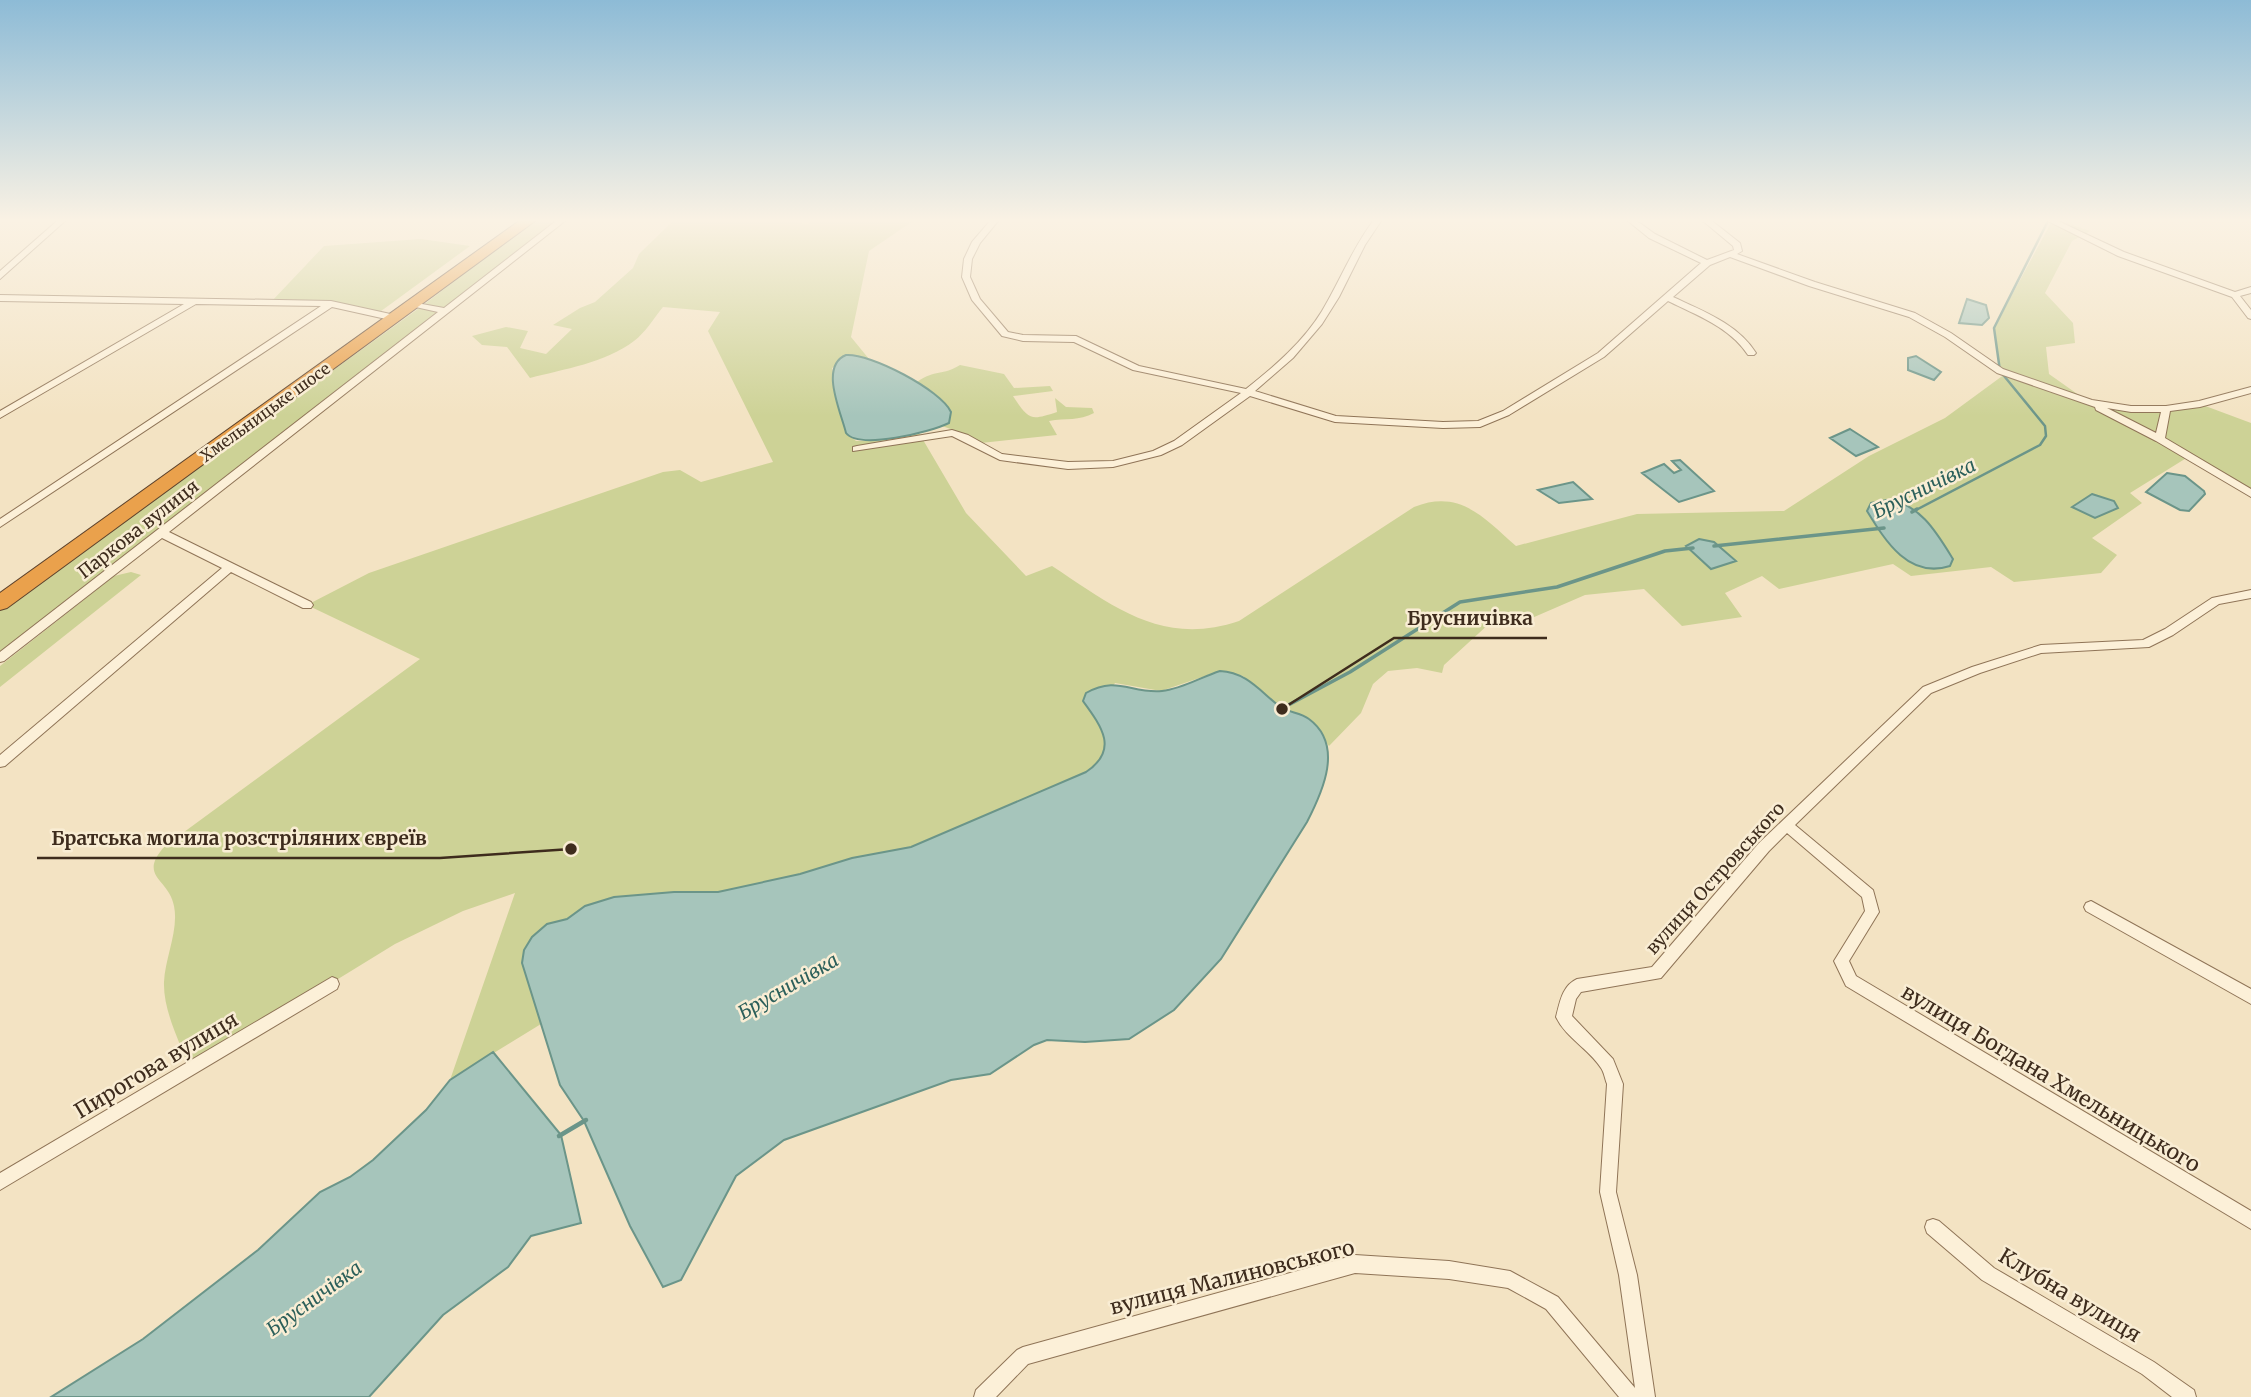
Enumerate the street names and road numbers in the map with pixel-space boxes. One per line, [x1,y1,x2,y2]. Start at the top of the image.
street label: Хмельницьке шосе [196,358,334,466]
street label: Паркова вулиця [73,474,203,583]
street label: вулиця Островського [1641,797,1789,959]
street label: вулиця Богдана Хмельницького [1897,978,2205,1178]
street label: Пирогова вулиця [69,1006,243,1124]
street label: вулиця Малиновського [1107,1234,1357,1320]
street label: Клубна вулиця [1994,1242,2146,1348]

